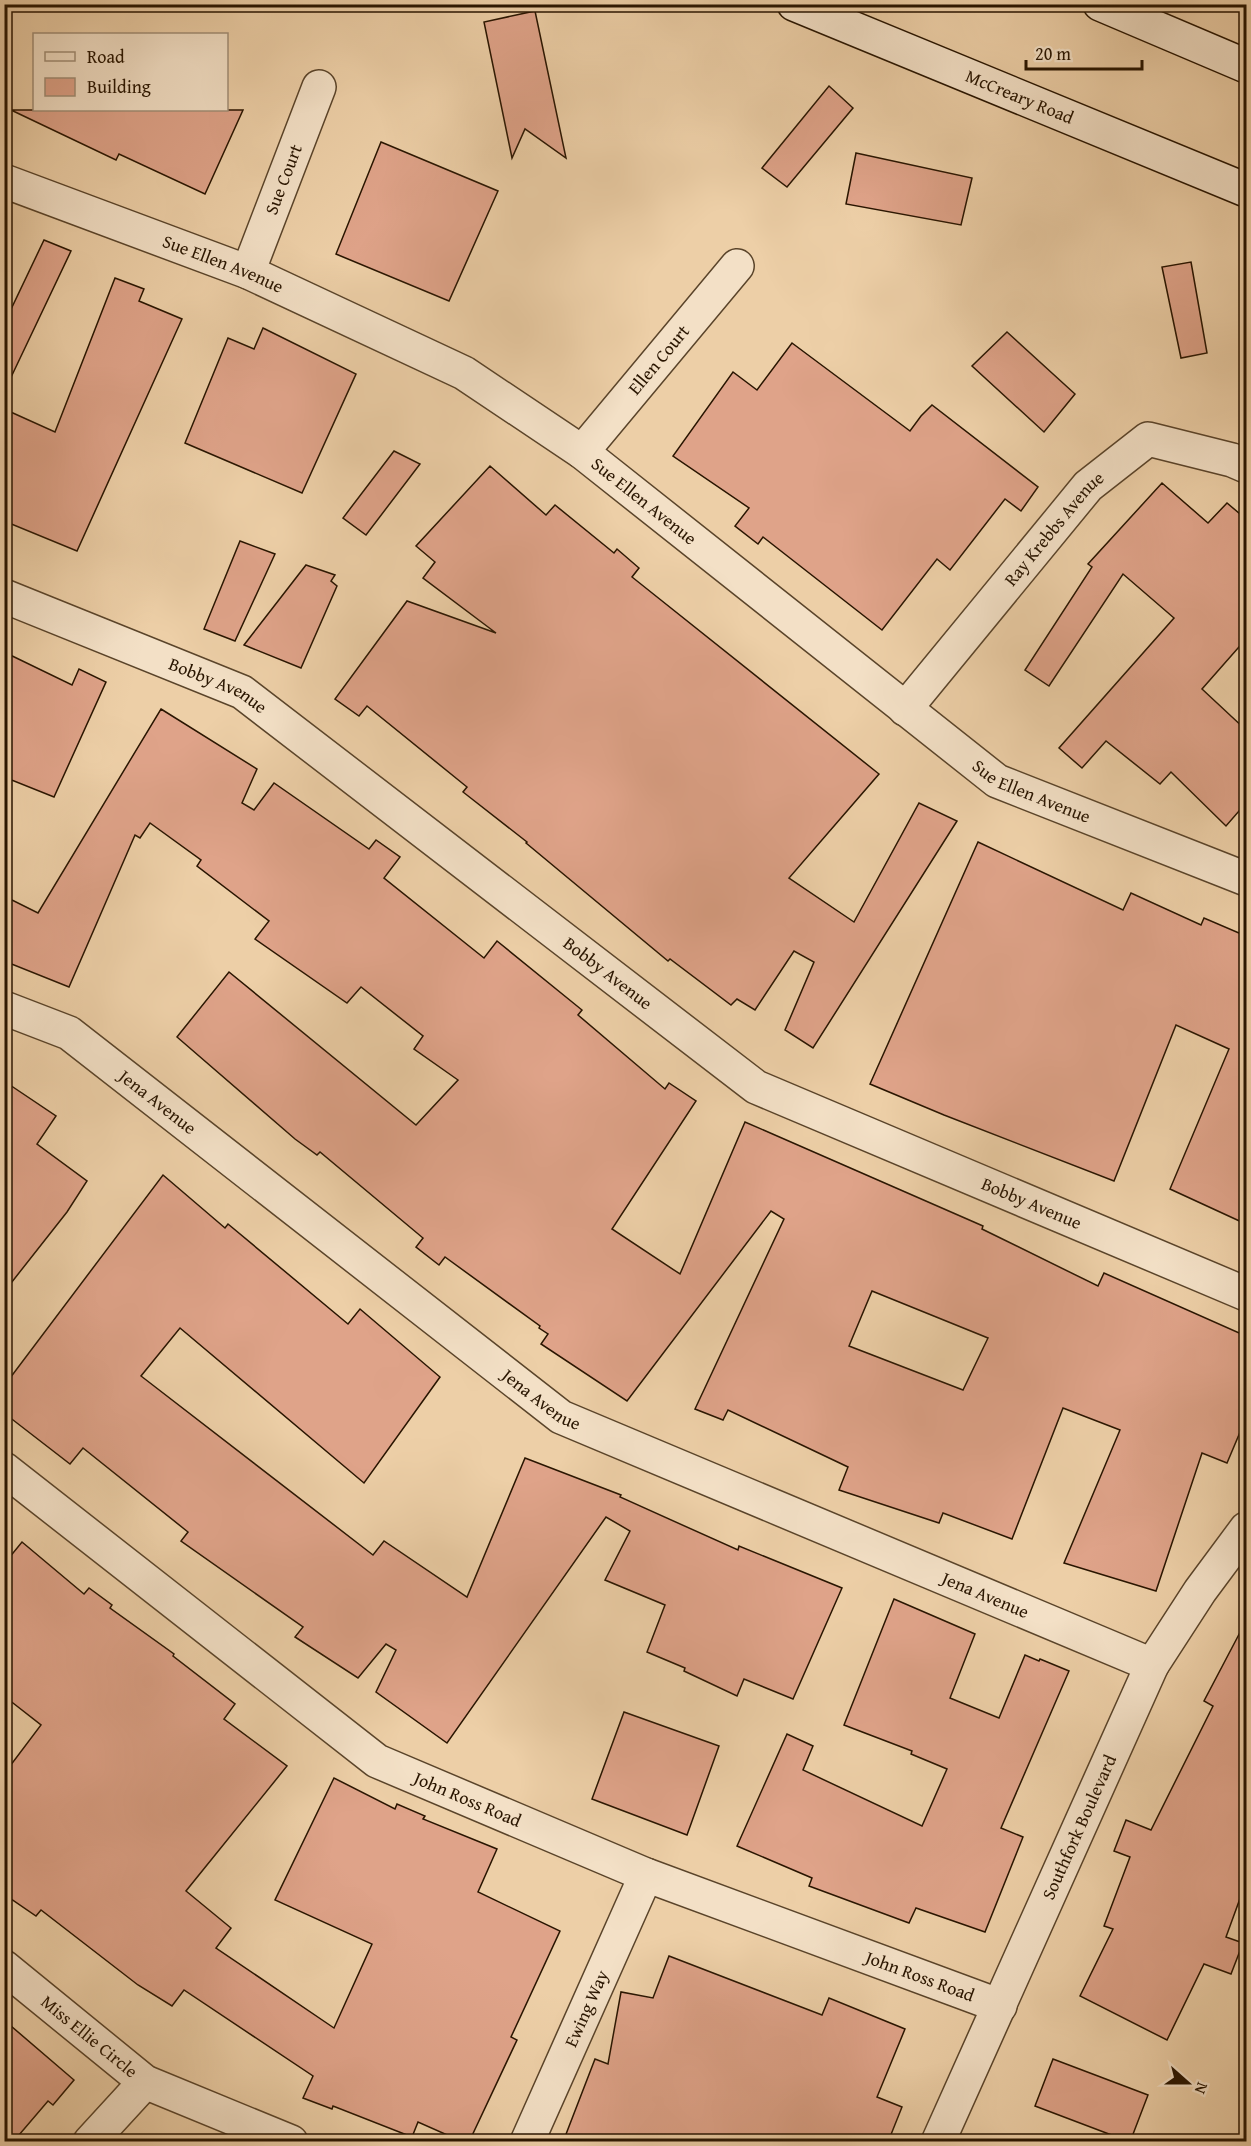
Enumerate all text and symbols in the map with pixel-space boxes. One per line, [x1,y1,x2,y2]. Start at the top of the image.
legend [33,33,228,111]
scale bar [1026,33,1142,71]
text: 20 m [1035,40,1071,67]
text: Road [87,43,125,70]
street label: McCreary Road [962,62,1078,131]
text: Building [87,73,151,100]
street label: Sue Court [257,140,309,219]
street label: Sue Ellen Avenue [159,227,288,300]
street label: Ellen Court [621,318,696,401]
street label: Sue Ellen Avenue [586,450,703,551]
street label: Ray Krebbs Avenue [997,464,1110,592]
street label: Bobby Avenue [165,650,273,720]
street label: Sue Ellen Avenue [967,752,1095,830]
street label: Bobby Avenue [558,930,659,1016]
street label: Jena Avenue [112,1062,202,1141]
street label: Bobby Avenue [977,1170,1086,1236]
street label: Jena Avenue [495,1361,585,1437]
street label: Jena Avenue [936,1564,1033,1625]
street label: Southfork Boulevard [1034,1750,1123,1904]
street label: John Ross Road [408,1763,526,1834]
street label: John Ross Road [860,1943,979,2009]
street label: Ewing Way [557,1965,615,2051]
street label: Miss Ellie Circle [35,1988,144,2084]
north arrow [1158,2053,1218,2113]
text: N [1189,2079,1215,2098]

